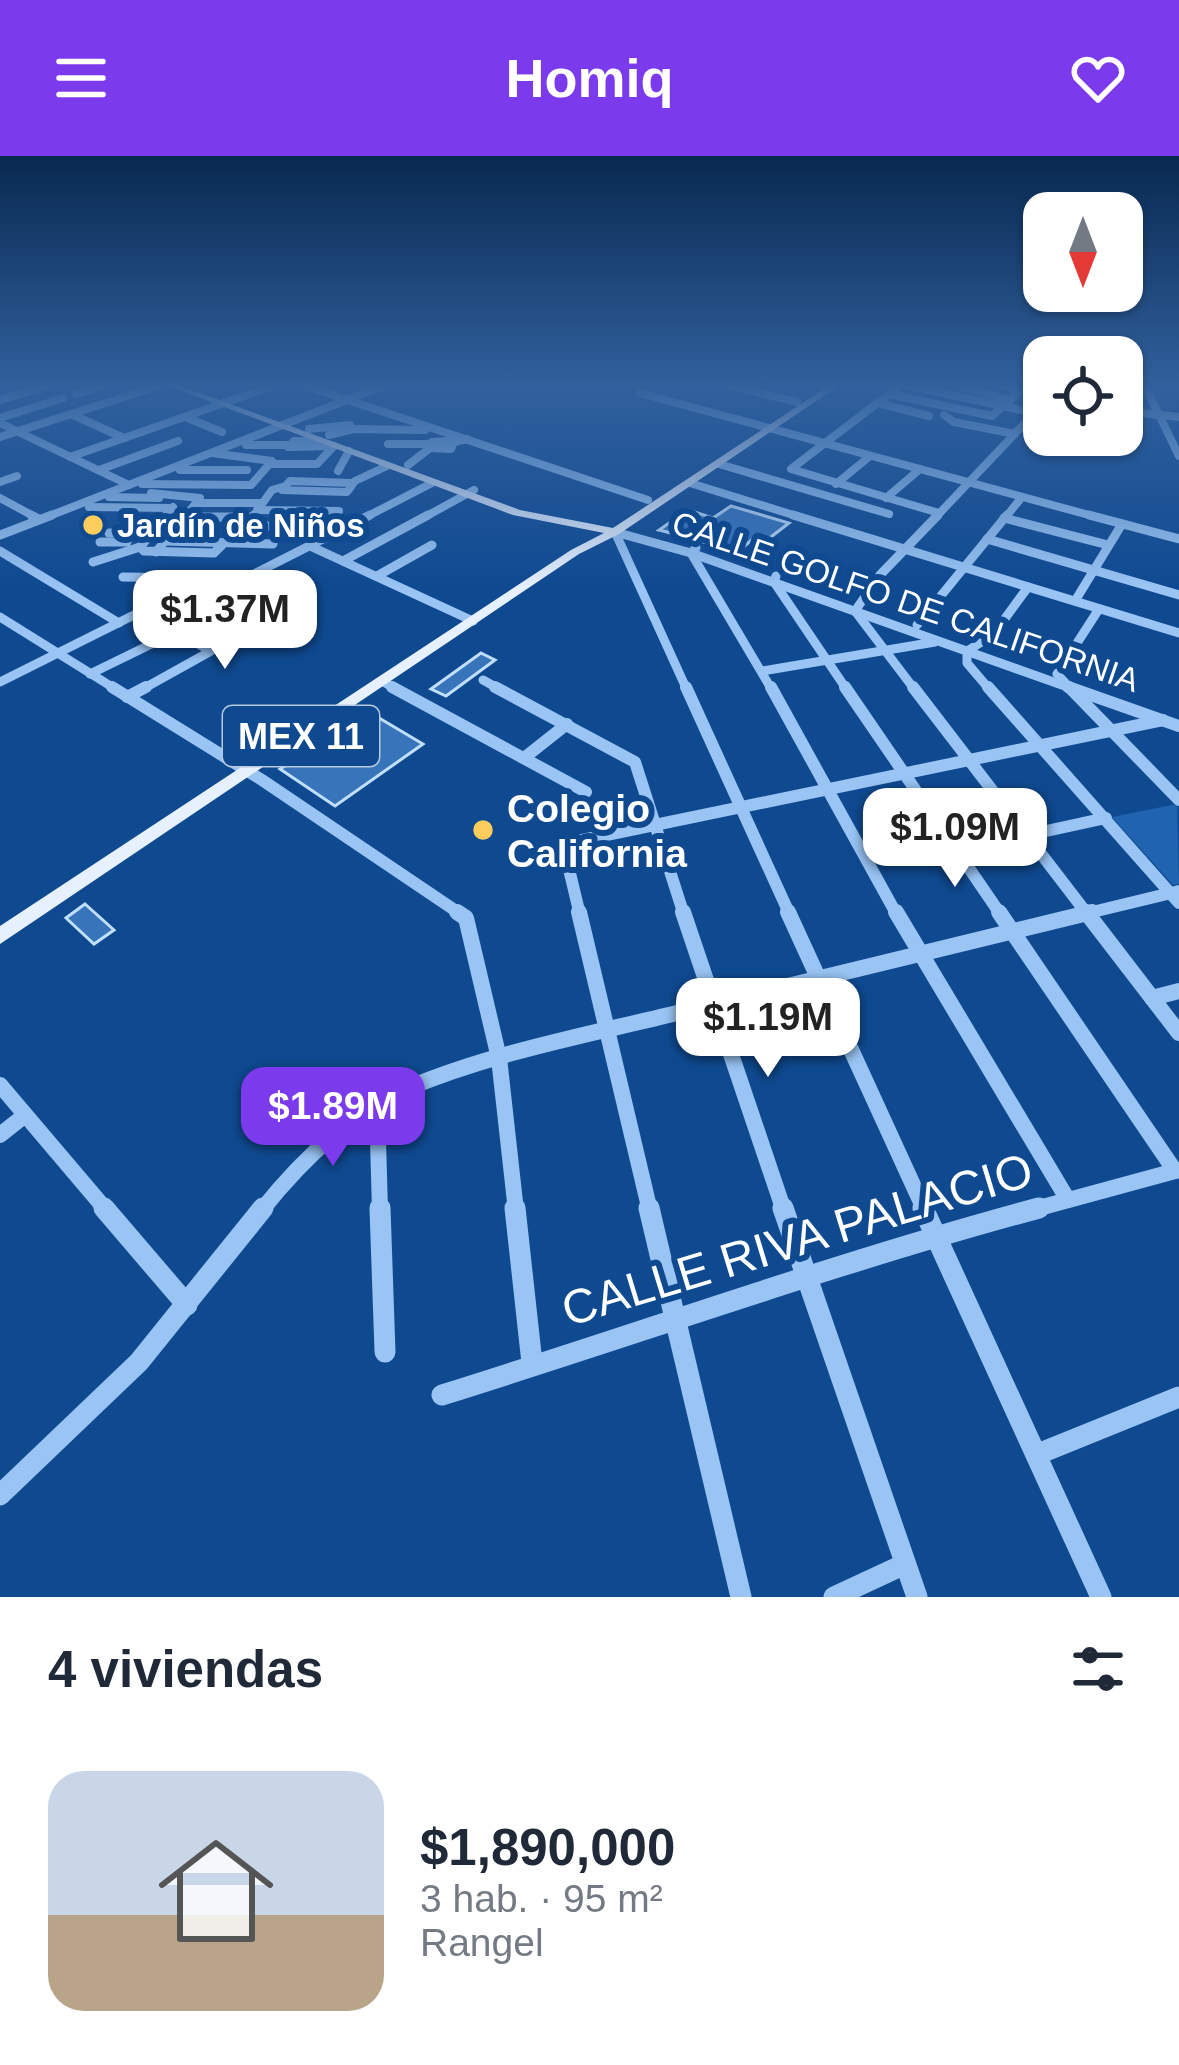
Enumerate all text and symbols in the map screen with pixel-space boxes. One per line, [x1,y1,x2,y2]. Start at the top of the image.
icon: menu [48,45,114,111]
icon: heart [1065,45,1131,111]
text: Homiq [506,48,674,108]
north arrow [1023,192,1143,312]
map controls [1023,192,1143,456]
button: locate [1023,336,1143,456]
street label: CALLE GOLFO DE CALIFORNIA [667,504,1144,699]
place label: Jardín de Niños [117,507,365,544]
marker: Jardín de Niños [80,512,106,538]
pin: $1.37M [127,570,323,672]
text: $1.37M [160,587,290,630]
road number: MEX 11 [223,706,379,766]
place label: Colegio California [507,787,687,875]
pin: $1.09M [857,788,1053,890]
text: $1.09M [890,805,1020,848]
marker: Colegio California [470,817,496,843]
pin: $1.19M [670,978,866,1080]
text: $1.19M [703,995,833,1038]
pin: $1.89M [235,1067,431,1169]
text: $1.89M [268,1084,398,1127]
street label: CALLE RIVA PALACIO [556,1143,1039,1336]
icon: filters [1065,1636,1131,1702]
text: 4 viviendas [48,1641,323,1698]
icon: home [144,1819,288,1963]
text: $1,890,000 [420,1819,675,1876]
text: 3 hab. · 95 m² [420,1877,663,1920]
text: Rangel [420,1921,544,1964]

